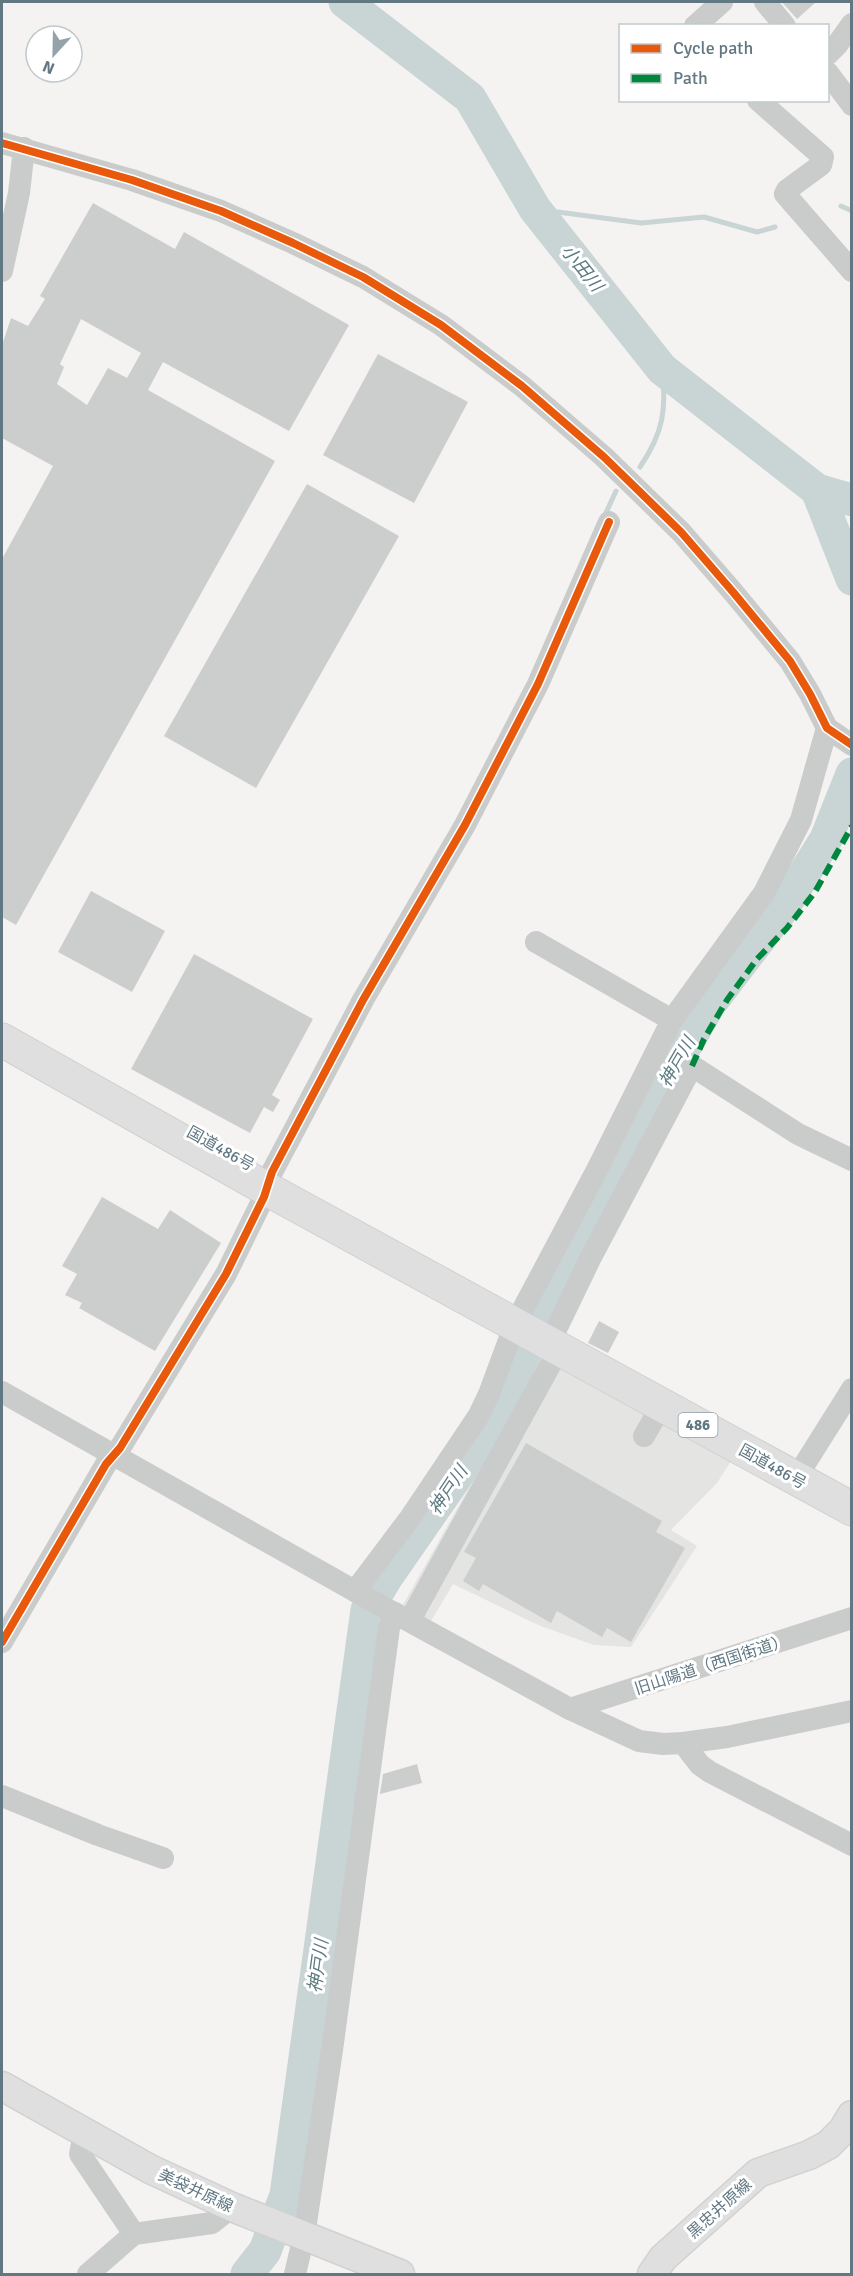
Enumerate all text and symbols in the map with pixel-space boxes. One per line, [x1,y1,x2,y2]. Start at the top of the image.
north arrow [24,24,84,84]
legend [619,24,829,102]
text: Cycle path [673,37,753,59]
text: N [40,56,58,78]
text: Path [673,67,708,89]
water label: 小田川 [556,240,609,297]
water label: 神戸川 [654,1031,701,1091]
street label: 国道486号 [183,1122,258,1176]
road number: 486 [678,1413,718,1437]
street label: 国道486号 [735,1440,810,1494]
water label: 神戸川 [424,1460,473,1519]
street label: 旧山陽道（西国街道） [632,1631,790,1699]
water label: 神戸川 [303,1936,333,1994]
street label: 美袋井原線 [155,2165,236,2217]
street label: 黒忠井原線 [683,2175,756,2243]

